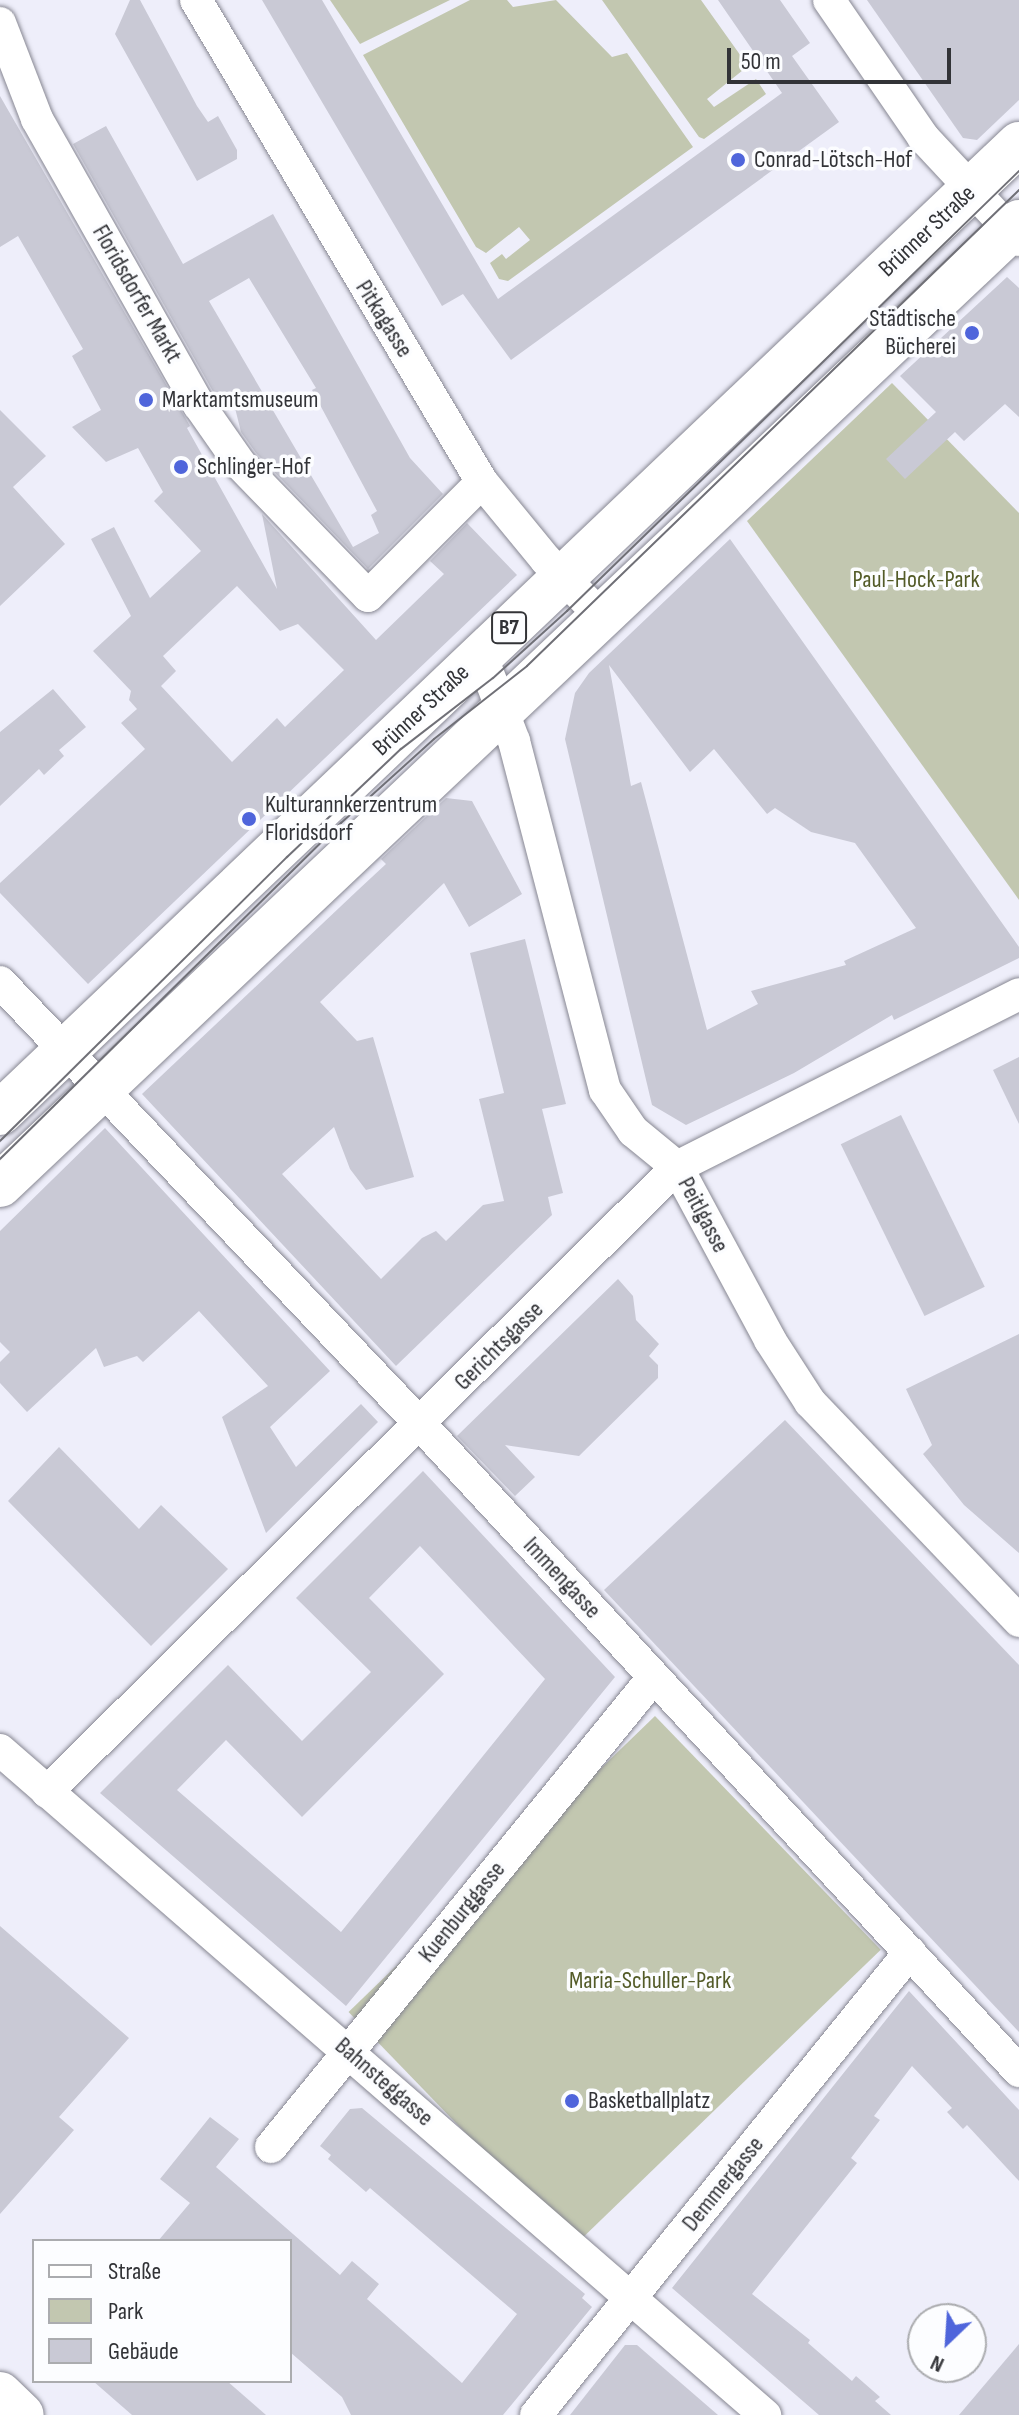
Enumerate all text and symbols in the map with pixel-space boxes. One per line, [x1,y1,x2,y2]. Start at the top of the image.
scale bar [731,32,955,82]
text: 50 m [741,47,781,76]
place label: Conrad-Lötsch-Hof [754,146,912,174]
marker: Conrad-Lötsch-Hof [729,151,747,169]
street label: Brünner Straße [873,179,981,283]
street label: Floridsdorfer Markt [86,220,188,368]
street label: Pitkagasse [349,275,419,363]
place label: Städtische Bücherei [869,305,956,361]
marker: Städtische Bücherei [963,324,981,342]
place label: Marktamtsmuseum [162,386,319,414]
marker: Marktamtsmuseum [137,391,155,409]
place label: Schlinger-Hof [197,453,311,481]
marker: Schlinger-Hof [172,458,190,476]
park label: Paul-Hock-Park [852,566,980,594]
road number: B7 [491,610,527,646]
street label: Brünner Straße [367,658,475,762]
place label: Kulturannkerzentrum Floridsdorf [265,791,437,847]
marker: Kulturannkerzentrum Floridsdorf [240,810,258,828]
street label: Peitlgasse [671,1172,735,1258]
street label: Gerichtsgasse [449,1296,549,1396]
street label: Immengasse [517,1531,607,1625]
street label: Kuenburggasse [413,1856,511,1968]
park label: Maria-Schuller-Park [569,1967,731,1995]
street label: Bahnsteggasse [329,2032,439,2132]
place label: Basketballplatz [588,2087,710,2115]
marker: Basketballplatz [563,2092,581,2110]
street label: Demmergasse [676,2131,770,2237]
legend [32,2239,292,2383]
text: Straße [108,2257,161,2286]
text: Park [108,2297,143,2326]
north arrow [907,2303,987,2383]
text: Gebäude [108,2337,179,2366]
text: N [926,2349,949,2378]

